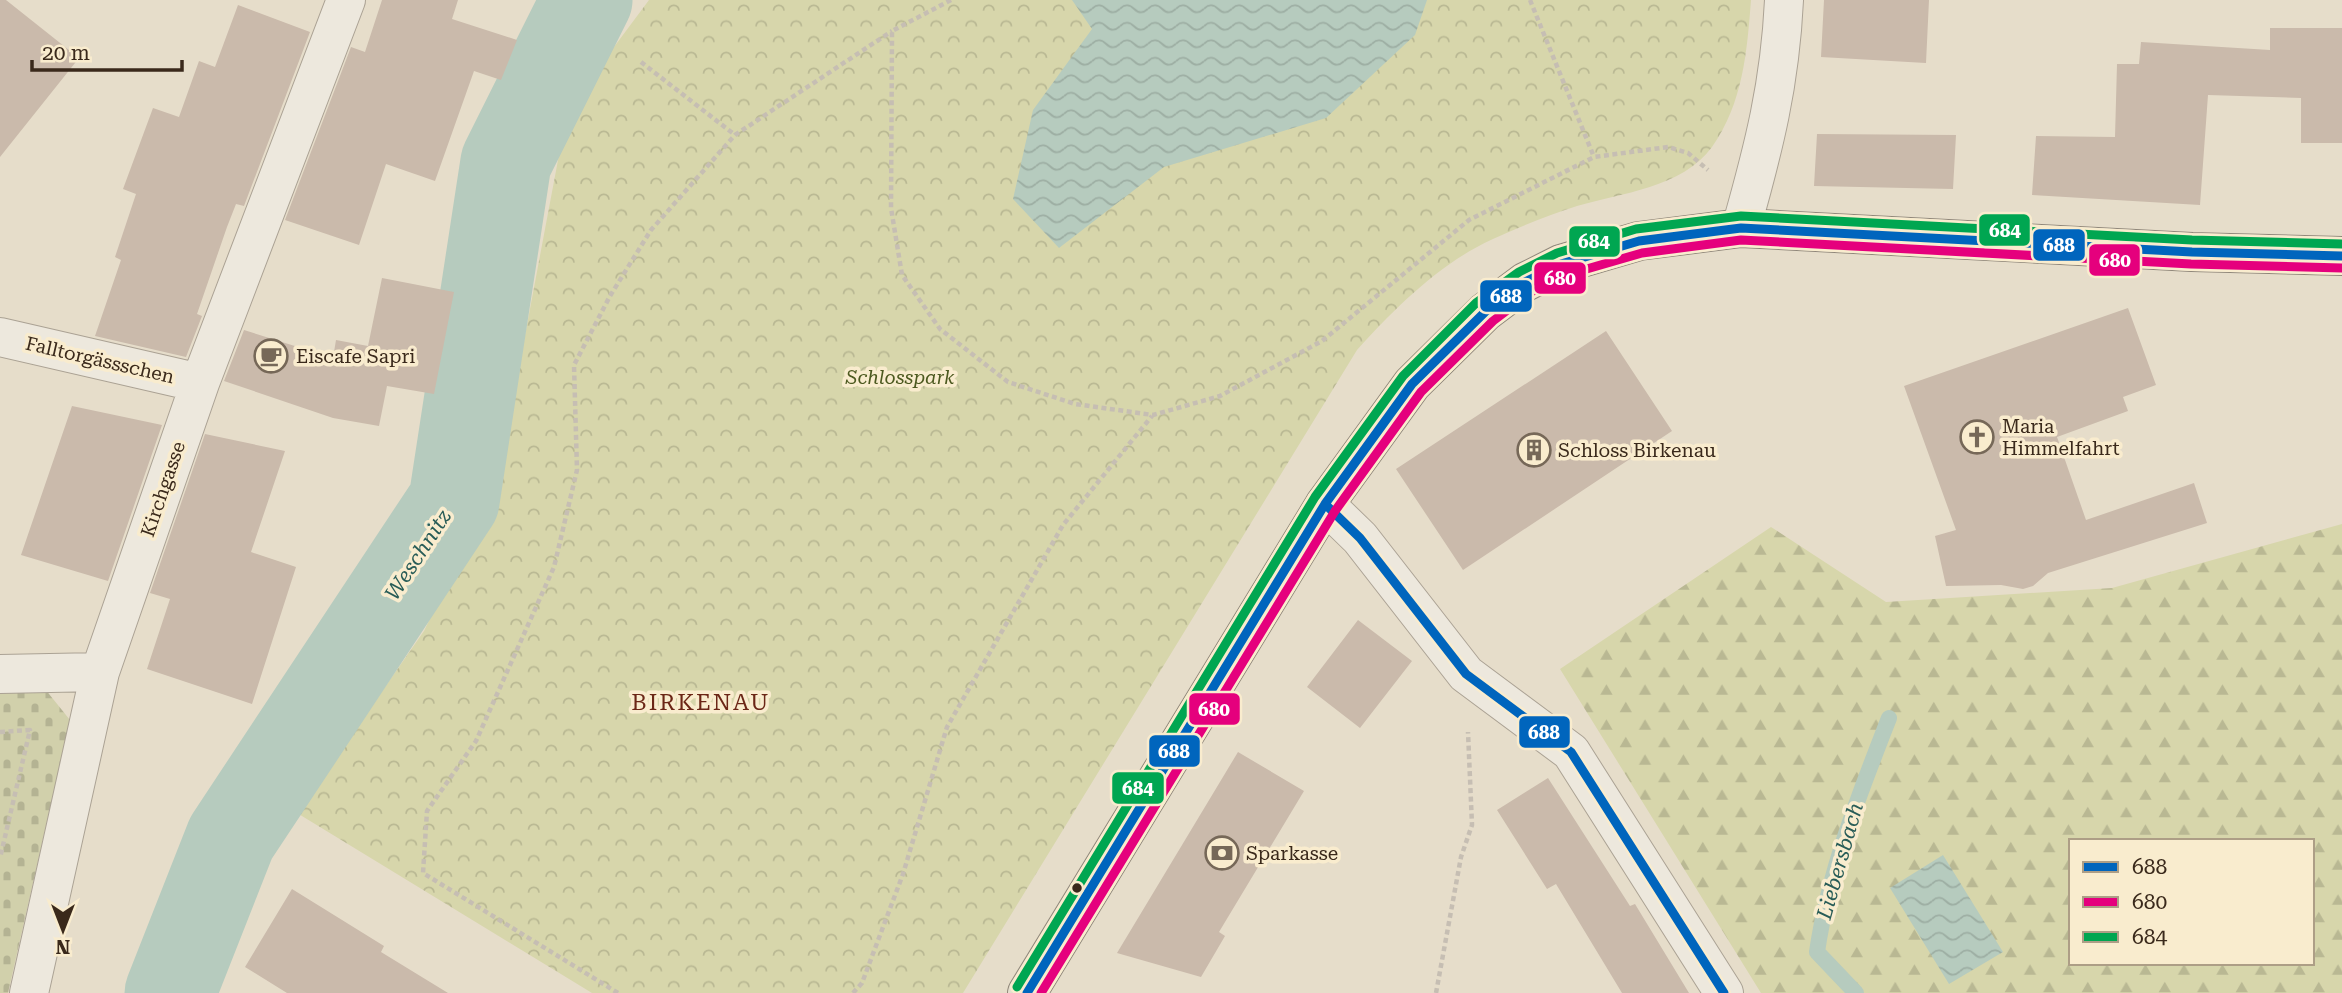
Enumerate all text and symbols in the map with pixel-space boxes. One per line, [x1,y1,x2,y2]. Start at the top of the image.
scale bar [32,28,182,72]
text: 20 m [42,41,90,65]
line badge: 684 [1978,213,2031,247]
text: 684 [1989,219,2021,242]
line badge: 684 [1568,225,1621,258]
line badge: 688 [2032,228,2086,262]
text: 684 [1578,230,1610,253]
text: 688 [2043,234,2075,257]
line badge: 680 [2088,243,2141,277]
text: 680 [2099,249,2131,272]
line badge: 680 [1533,261,1587,295]
text: 680 [1544,267,1576,290]
line badge: 688 [1479,279,1533,313]
text: 688 [1490,285,1522,308]
street label: Falltorgässschen [23,332,177,388]
cafe icon: Eiscafe Sapri [252,337,290,375]
place label: Eiscafe Sapri [296,345,415,368]
park label: Schlosspark [845,366,955,389]
place label: Maria Himmelfahrt [2002,415,2120,460]
church icon: Maria Himmelfahrt [1958,418,1996,456]
building icon: Schloss Birkenau [1515,431,1553,469]
street label: Kirchgasse [136,438,190,540]
place label: Schloss Birkenau [1558,439,1716,462]
water label: Weschnitz [380,505,456,605]
district label: BIRKENAU [631,689,771,716]
line badge: 680 [1188,692,1241,726]
text: 680 [1198,698,1230,721]
line badge: 688 [1518,715,1571,749]
text: 688 [1528,721,1560,744]
line badge: 688 [1148,734,1201,768]
text: 688 [1158,740,1190,763]
line badge: 684 [1111,771,1165,805]
text: 684 [1122,777,1154,800]
water label: Liebersbach [1812,800,1868,923]
bank icon: Sparkasse [1203,834,1241,872]
legend [2069,839,2314,965]
place label: Sparkasse [1246,842,1338,865]
text: 688 [2132,855,2167,879]
unlabelled marker [1070,881,1084,895]
text: 680 [2132,890,2167,914]
north arrow [28,895,98,965]
text: 684 [2132,925,2168,949]
text: N [55,935,70,958]

